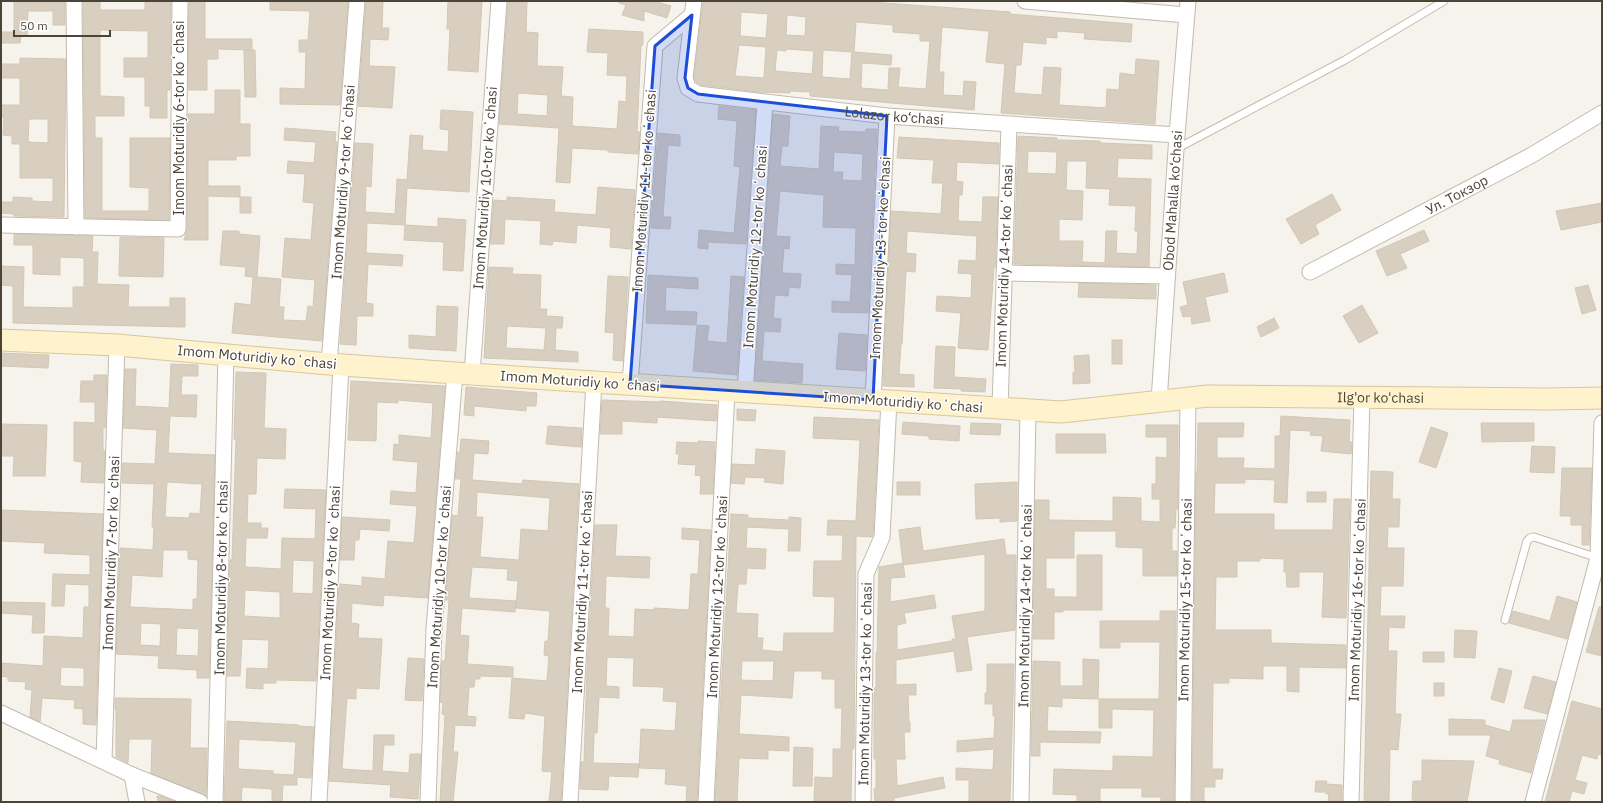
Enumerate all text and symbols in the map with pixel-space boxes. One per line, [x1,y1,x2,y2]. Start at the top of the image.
scale bar [14,12,110,38]
text: 50 m [20,18,48,33]
street label: Imom Moturidiy 6-tor koʻchasi [170,20,188,216]
street label: Imom Moturidiy 9-tor koʻchasi [327,84,359,280]
street label: Imom Moturidiy 10-tor koʻchasi [469,86,501,290]
street label: Imom Moturidiy 11-tor koʻchasi [628,89,660,293]
street label: Lolazor ko‘chasi [844,102,944,129]
street label: Obod Mahalla ko‘chasi [1159,130,1186,271]
street label: Imom Moturidiy 12-tor koʻchasi [739,145,771,349]
street label: Imom Moturidiy 13-tor koʻchasi [866,156,894,360]
street label: Imom Moturidiy 14-tor koʻchasi [991,164,1017,368]
street label: Ул. Токзор [1423,171,1491,218]
street label: Imom Moturidiy koʻchasi [177,341,337,373]
street label: Imom Moturidiy koʻchasi [500,366,660,396]
street label: Imom Moturidiy koʻchasi [823,387,983,417]
street label: Ilg'or ko'chasi [1337,388,1424,407]
street label: Imom Moturidiy 7-tor koʻchasi [99,455,123,651]
street label: Imom Moturidiy 8-tor koʻchasi [210,480,232,676]
street label: Imom Moturidiy 9-tor koʻchasi [316,485,344,681]
street label: Imom Moturidiy 10-tor koʻchasi [423,485,455,689]
street label: Imom Moturidiy 11-tor koʻchasi [568,490,596,694]
street label: Imom Moturidiy 12-tor koʻchasi [703,495,731,699]
street label: Imom Moturidiy 15-tor koʻchasi [1174,498,1196,702]
street label: Imom Moturidiy 16-tor koʻchasi [1344,498,1370,702]
street label: Imom Moturidiy 14-tor koʻchasi [1014,504,1036,708]
street label: Imom Moturidiy 13-tor koʻchasi [854,582,876,786]

